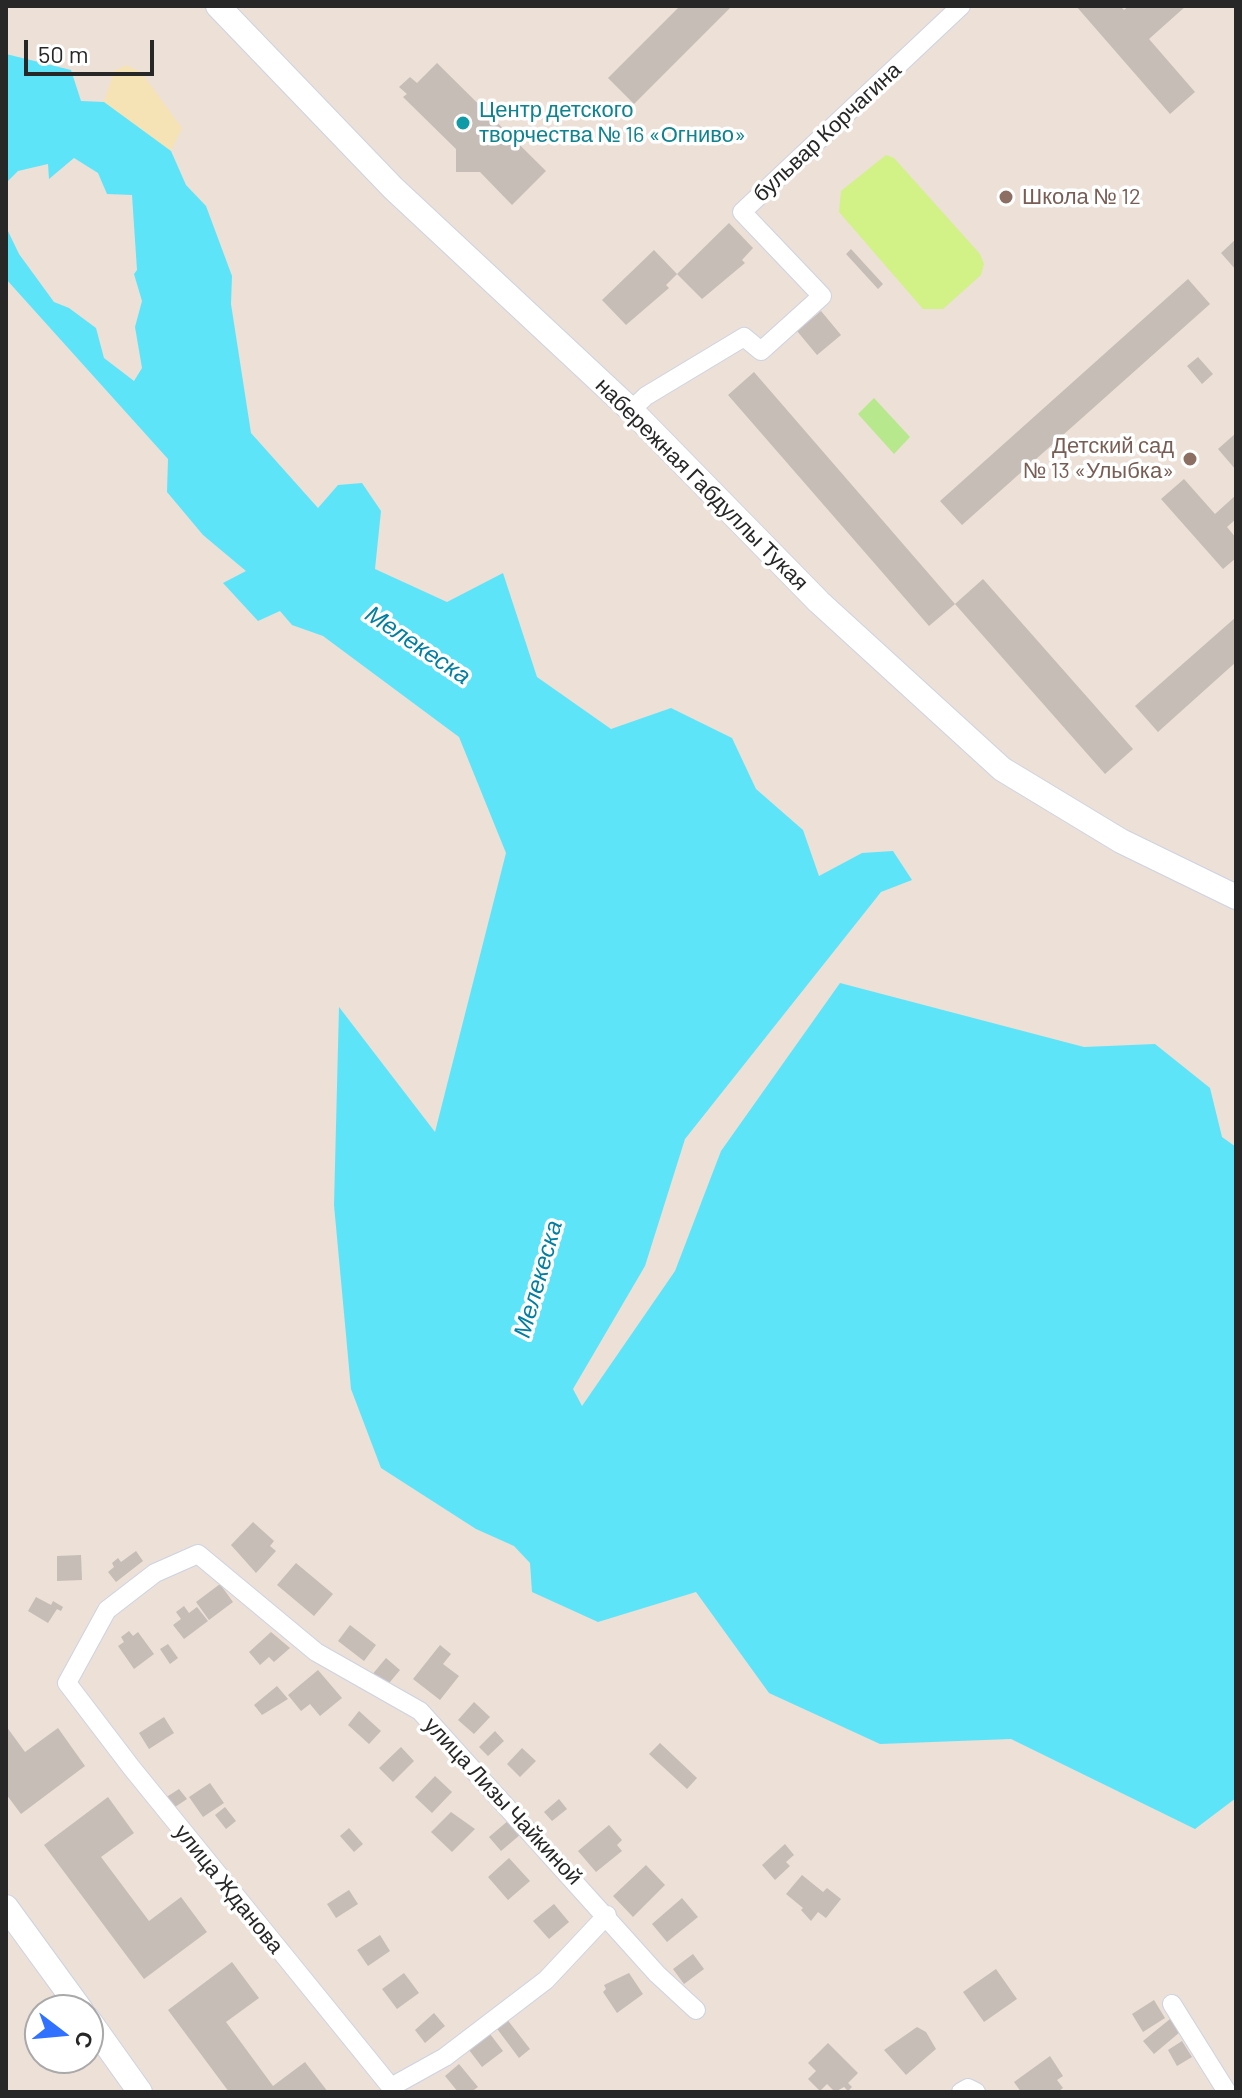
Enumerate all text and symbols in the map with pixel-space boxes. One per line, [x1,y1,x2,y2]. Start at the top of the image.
scale bar [28,24,158,74]
text: 50 m [38,39,89,68]
street label: бульвар Корчагина [748,57,906,207]
place label: Центр детского творчества № 16 «Огниво» [479,97,746,148]
marker: Центр детского творчества № 16 «Огниво» [454,114,472,132]
place label: Школа № 12 [1022,184,1141,210]
marker: Школа № 12 [997,188,1015,206]
street label: набережная Габдуллы Тукая [590,372,814,596]
place label: Детский сад № 13 «Улыбка» [1023,433,1174,484]
marker: Детский сад № 13 «Улыбка» [1181,450,1199,468]
water label: Мелекеска [360,599,476,691]
water label: Мелекеска [508,1217,568,1341]
street label: улица Лизы Чайкиной [418,1712,588,1890]
street label: улица Жданова [169,1819,289,1959]
north arrow [24,1994,104,2074]
text: С [70,2029,100,2051]

